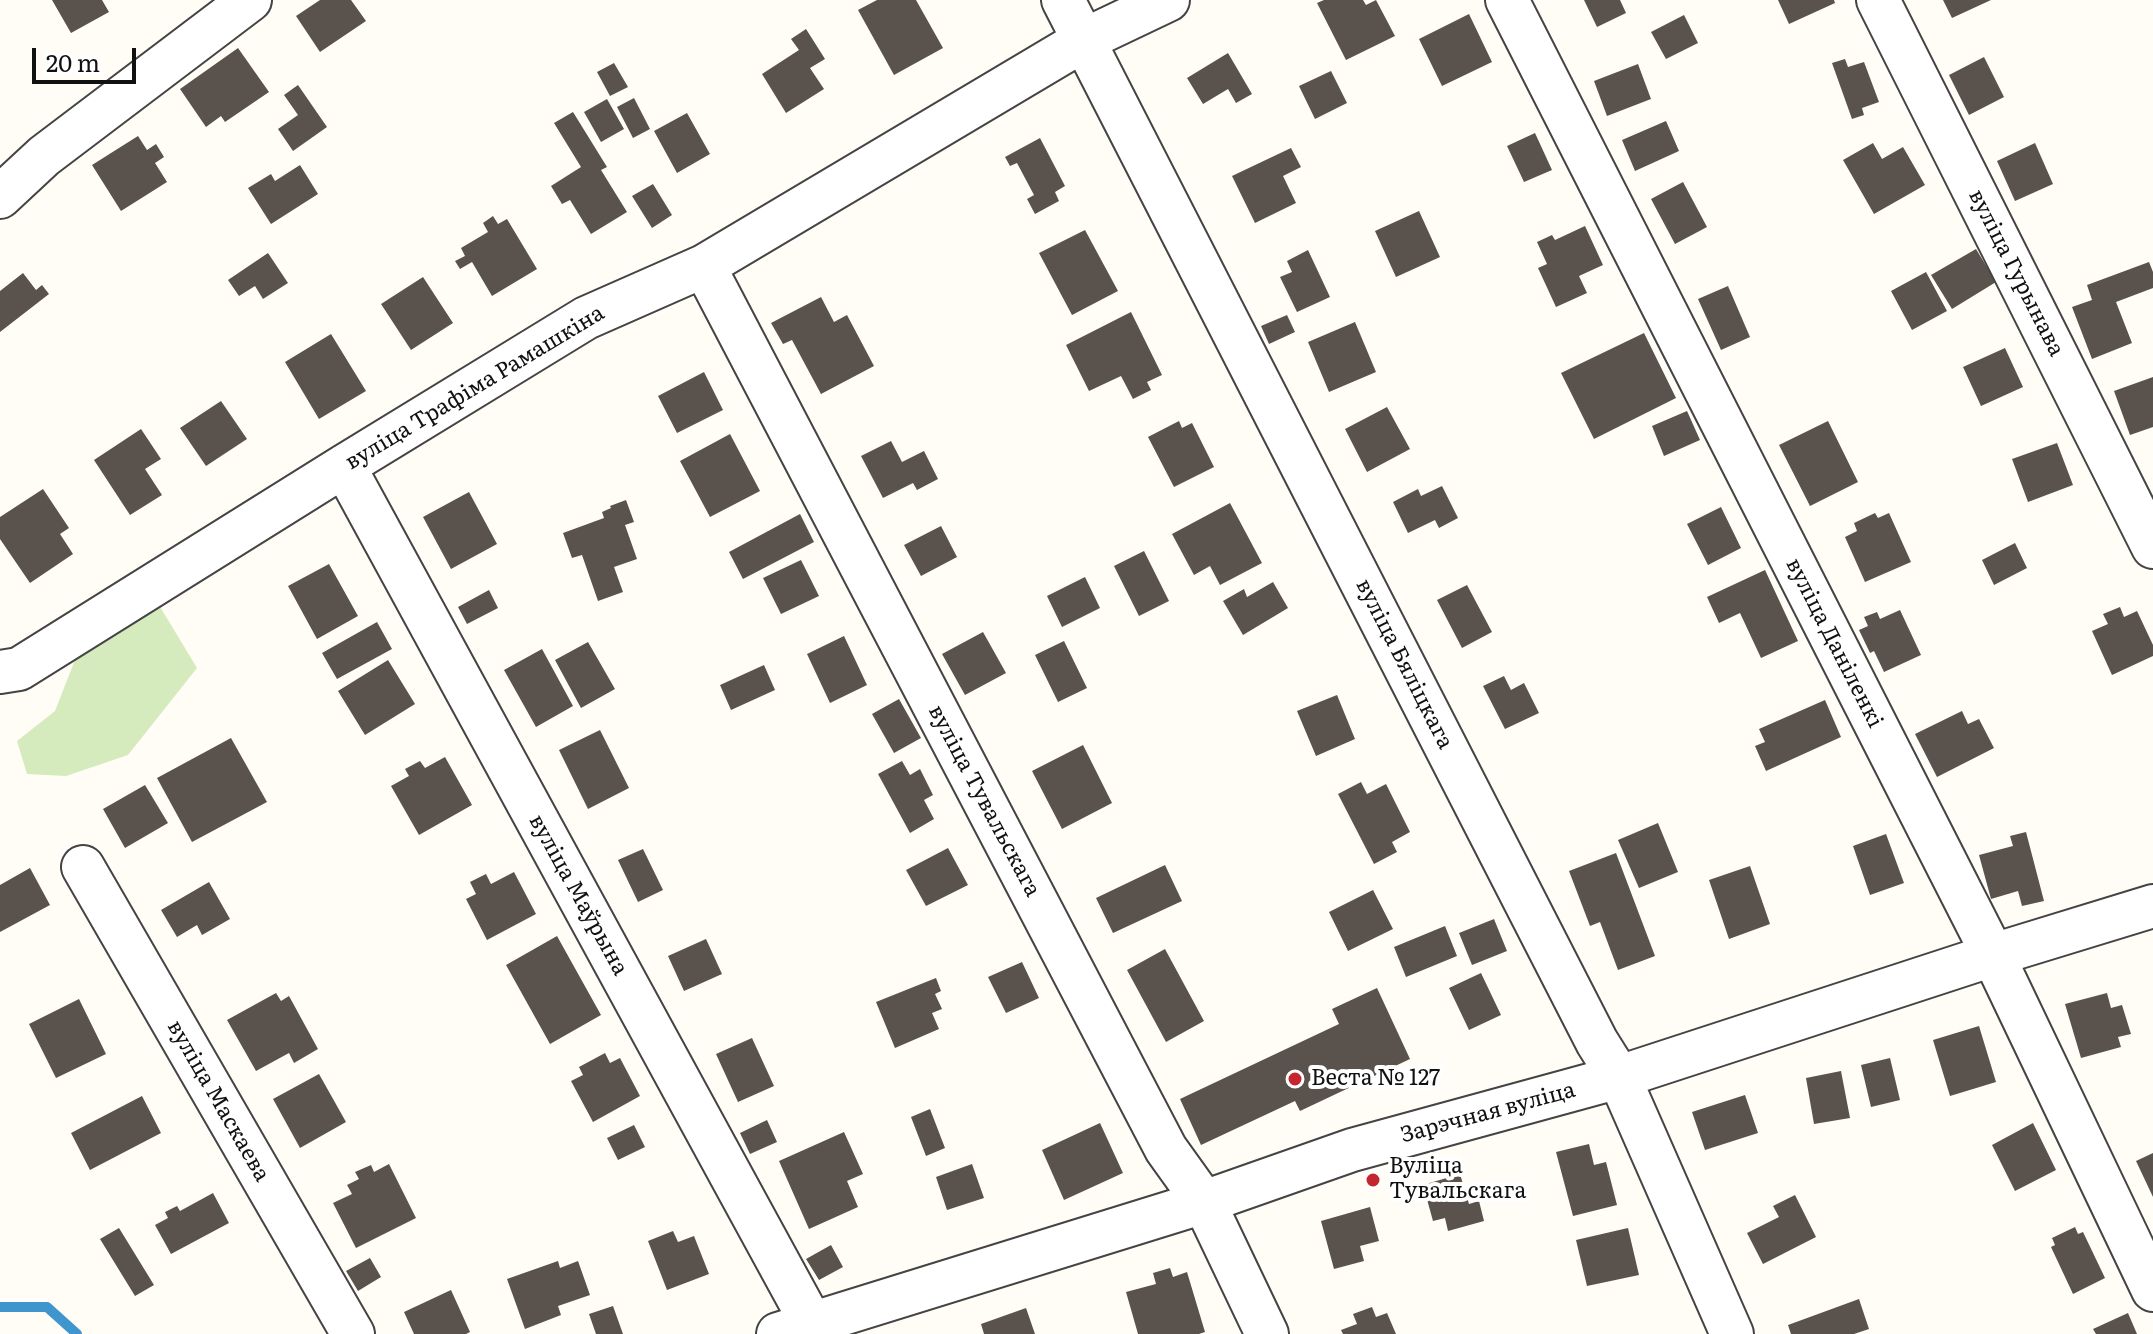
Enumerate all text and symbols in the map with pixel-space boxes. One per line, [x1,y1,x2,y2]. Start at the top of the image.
scale bar [36,32,140,82]
text: 20 m [46,44,100,79]
street label: вуліца Гурынава [1963,185,2069,361]
street label: вуліца Трафіма Рамашкіна [341,300,609,476]
street label: вуліца Даніленкі [1780,554,1888,732]
street label: вуліца Бяліцкага [1350,574,1458,754]
street label: вуліца Тувальскага [922,701,1046,901]
street label: вуліца Маўрына [523,810,633,980]
street label: вуліца Маскаева [161,1016,275,1186]
place label: Веста № 127 [1311,1066,1440,1092]
marker: Веста № 127 [1286,1070,1304,1088]
street label: Зарэчная вуліца [1398,1077,1578,1149]
place label: Вуліца Тувальскага [1389,1154,1526,1206]
marker: Вуліца Тувальскага [1364,1171,1382,1189]

